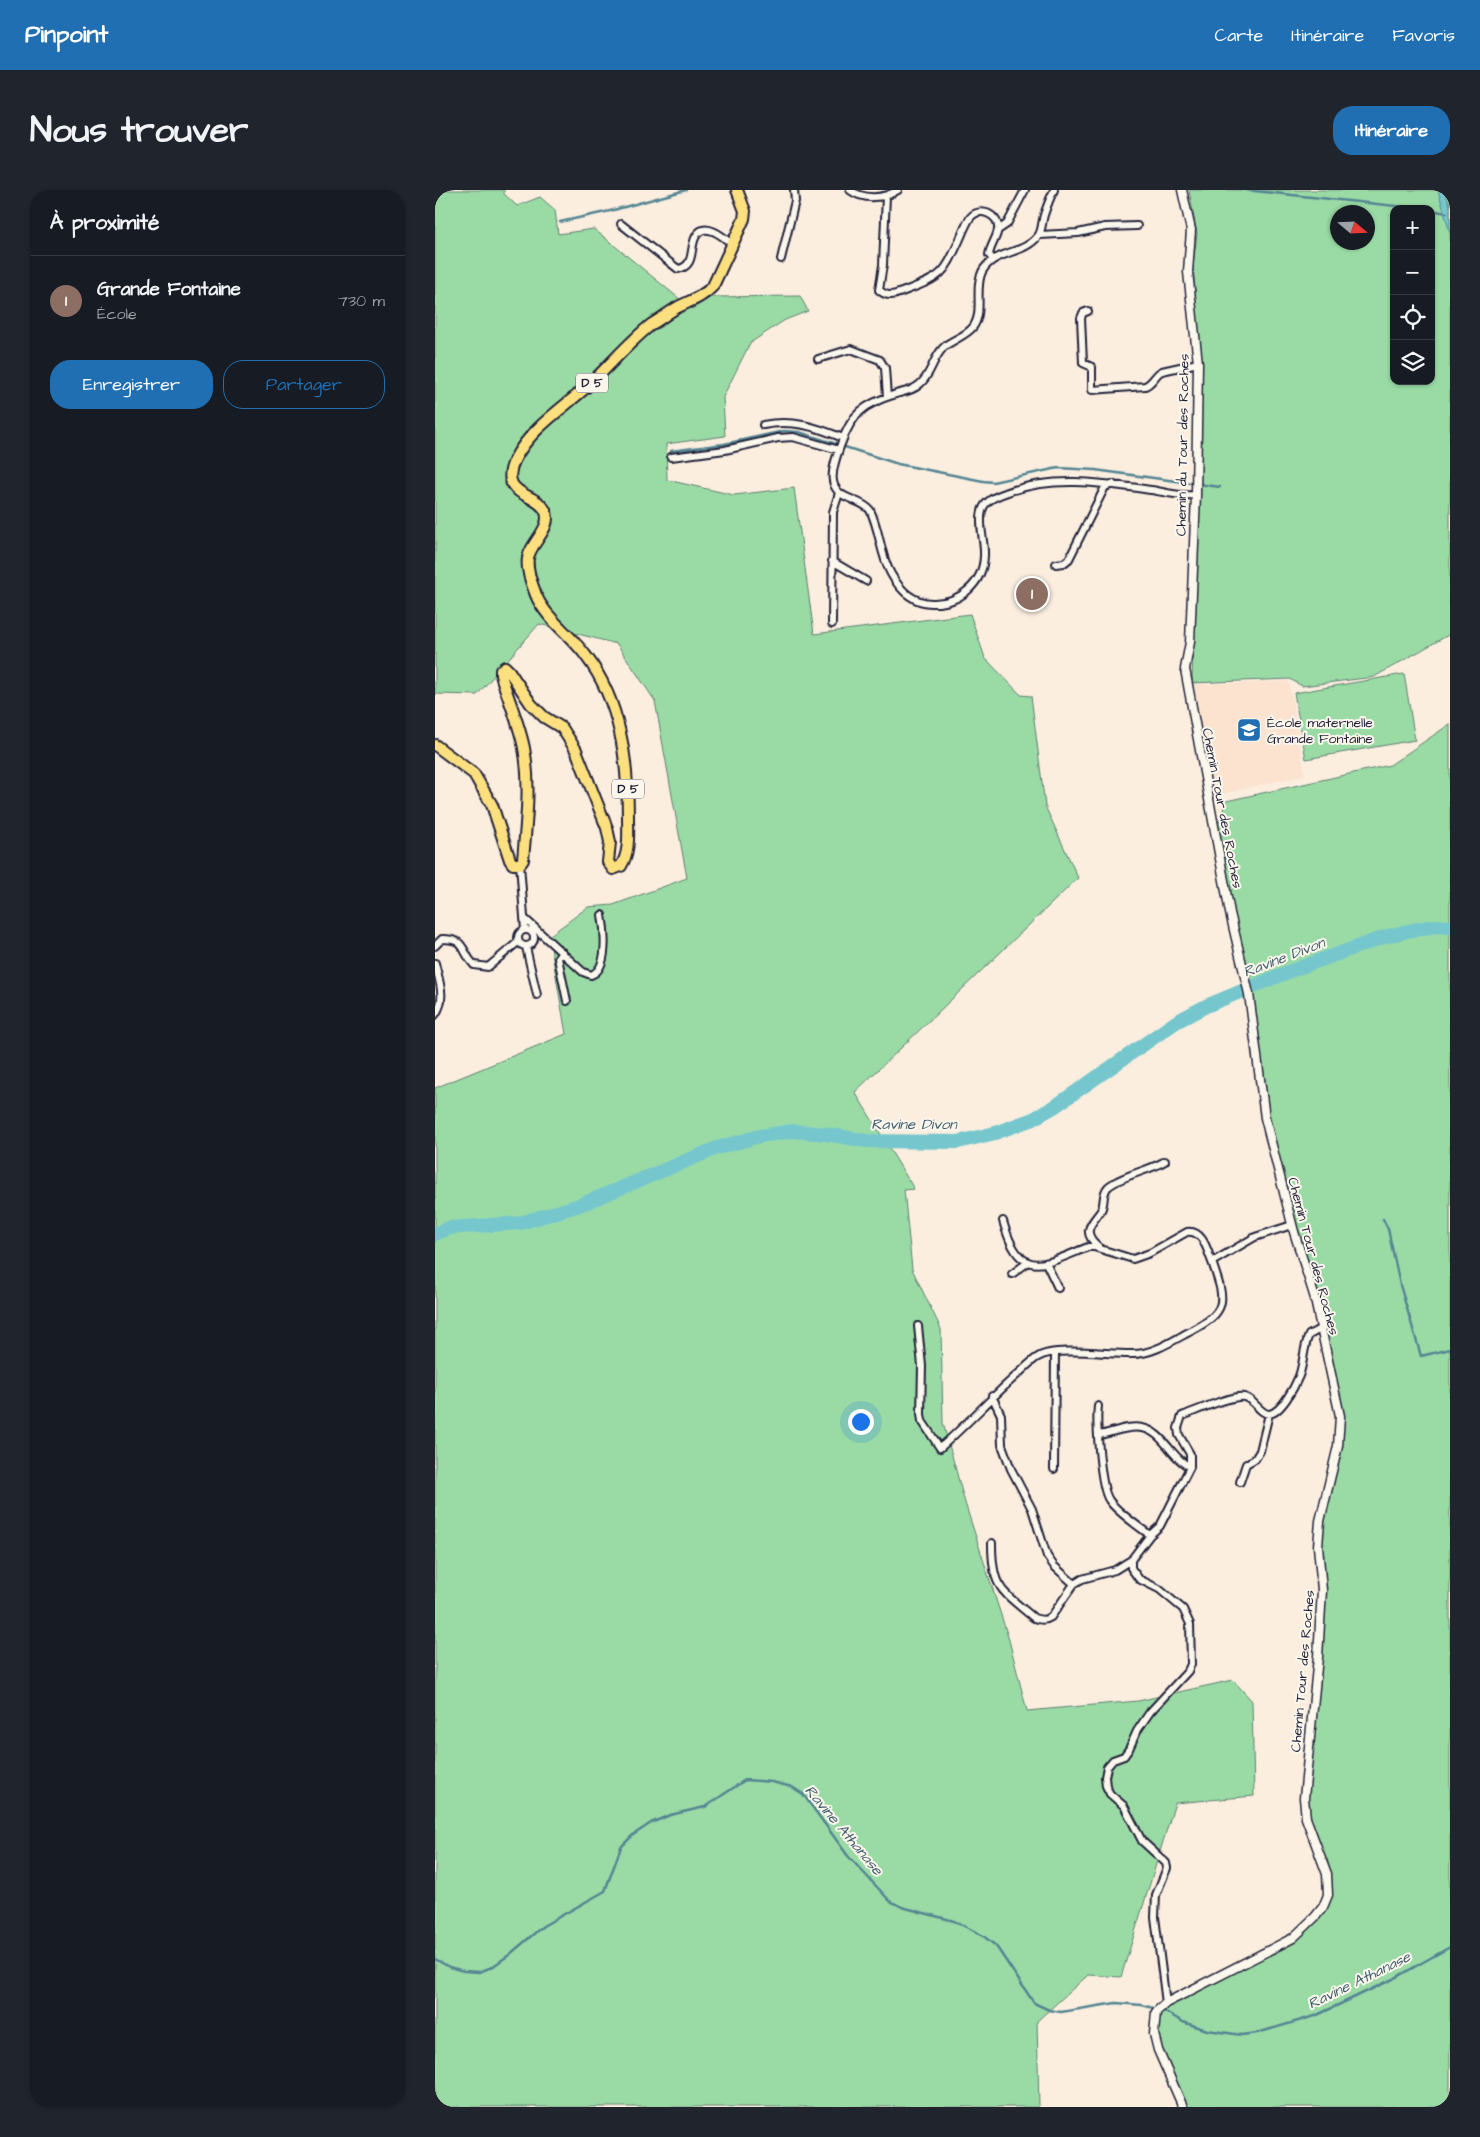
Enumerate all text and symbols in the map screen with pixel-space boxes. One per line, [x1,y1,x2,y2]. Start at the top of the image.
text: Pinpoint [25,18,108,52]
text: Carte [1214,23,1263,48]
text: Itinéraire [1291,23,1364,48]
text: Favoris [1392,23,1455,48]
text: Nous trouver [30,106,248,155]
button: Itinéraire [1333,106,1450,155]
north arrow [1330,205,1375,250]
map controls [1390,205,1435,385]
button: + [1390,205,1435,250]
text: À proximité [50,208,159,237]
button: − [1390,250,1435,295]
text: Grande Fontaine [97,276,241,303]
text: 1 [65,290,67,312]
text: 730 m [338,290,385,312]
button: locate [1390,295,1435,340]
text: École [97,303,137,325]
button: layers [1390,340,1435,385]
street label: Chemin du Tour des Roches [1171,354,1195,536]
button: Enregistrer [50,360,213,409]
button: Partager [223,360,385,409]
road number: D 5 [576,374,608,392]
pin: 1 [1016,575,1048,613]
place label: École maternelle Grande Fontaine [1267,713,1373,749]
school or university icon: École maternelle Grande Fontaine [1236,717,1262,743]
street label: Chemin Tour des Roches [1197,726,1247,890]
road number: D 5 [612,780,644,798]
water label: Ravine Divon [1240,932,1329,983]
water label: Ravine Divon [871,1114,958,1135]
street label: Chemin Tour des Roches [1282,1175,1344,1337]
your location [848,1409,874,1435]
street label: Chemin Tour des Roches [1286,1589,1320,1753]
water label: Ravine Athanase [800,1781,888,1880]
water label: Ravine Athanase [1305,1946,1415,2014]

